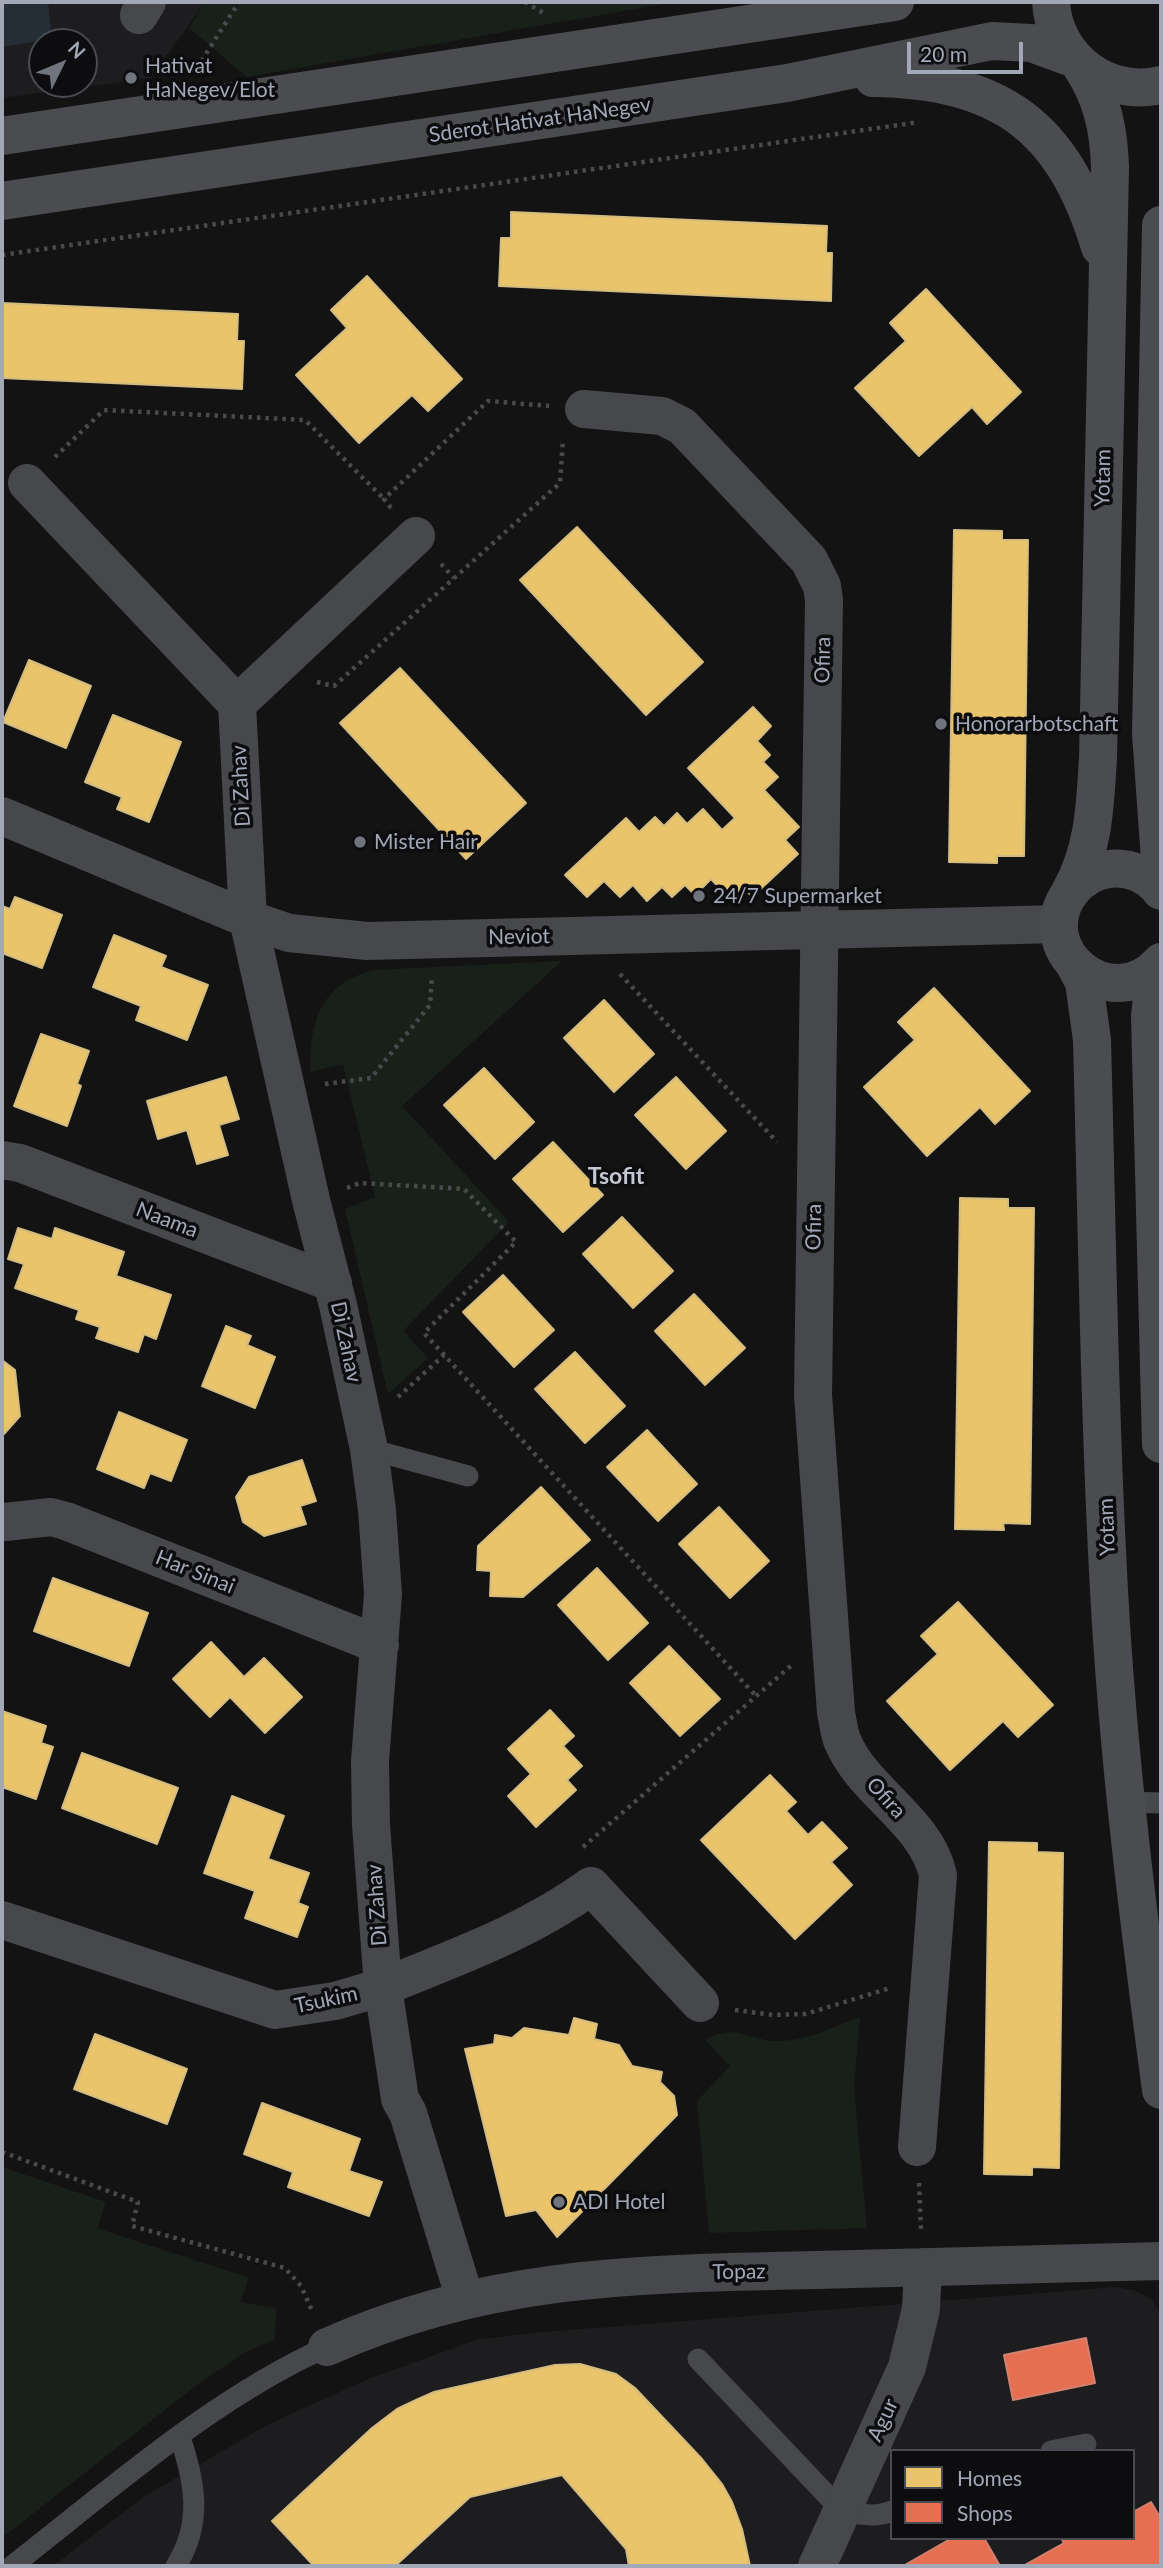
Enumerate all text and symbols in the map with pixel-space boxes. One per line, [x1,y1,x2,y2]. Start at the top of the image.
north arrow [28,28,98,98]
scale bar [911,28,1026,72]
text: N [64,36,91,63]
text: 20 m [920,41,967,66]
place label: Hativat HaNegev/Elot [145,53,275,103]
marker: Hativat HaNegev/Elot [123,70,139,86]
street label: Sderot Hativat HaNegev [427,92,653,148]
street label: Yotam [1090,449,1116,507]
street label: Ofira [810,636,836,684]
place label: Honorarbotschaft [955,711,1118,737]
marker: Honorarbotschaft [933,716,949,732]
street label: Di Zahav [226,744,256,828]
place label: Mister Hair [374,829,478,855]
marker: Mister Hair [352,834,368,850]
place label: 24/7 Supermarket [713,883,882,909]
marker: 24/7 Supermarket [691,888,707,904]
street label: Neviot [488,924,550,950]
district label: Tsofit [588,1163,644,1191]
street label: Naama [132,1197,202,1243]
street label: Ofira [801,1203,827,1251]
street label: Di Zahav [325,1299,367,1385]
street label: Yotam [1093,1498,1121,1556]
street label: Har Sinai [152,1545,238,1599]
street label: Ofira [861,1772,911,1824]
street label: Di Zahav [362,1863,392,1947]
street label: Tsukim [292,1981,360,2019]
place label: ADI Hotel [573,2189,665,2215]
marker: ADI Hotel [551,2194,567,2210]
street label: Topaz [712,2259,766,2285]
street label: Agur [862,2395,904,2445]
legend [890,2449,1135,2540]
text: Homes [957,2465,1022,2490]
text: Shops [957,2500,1013,2525]

